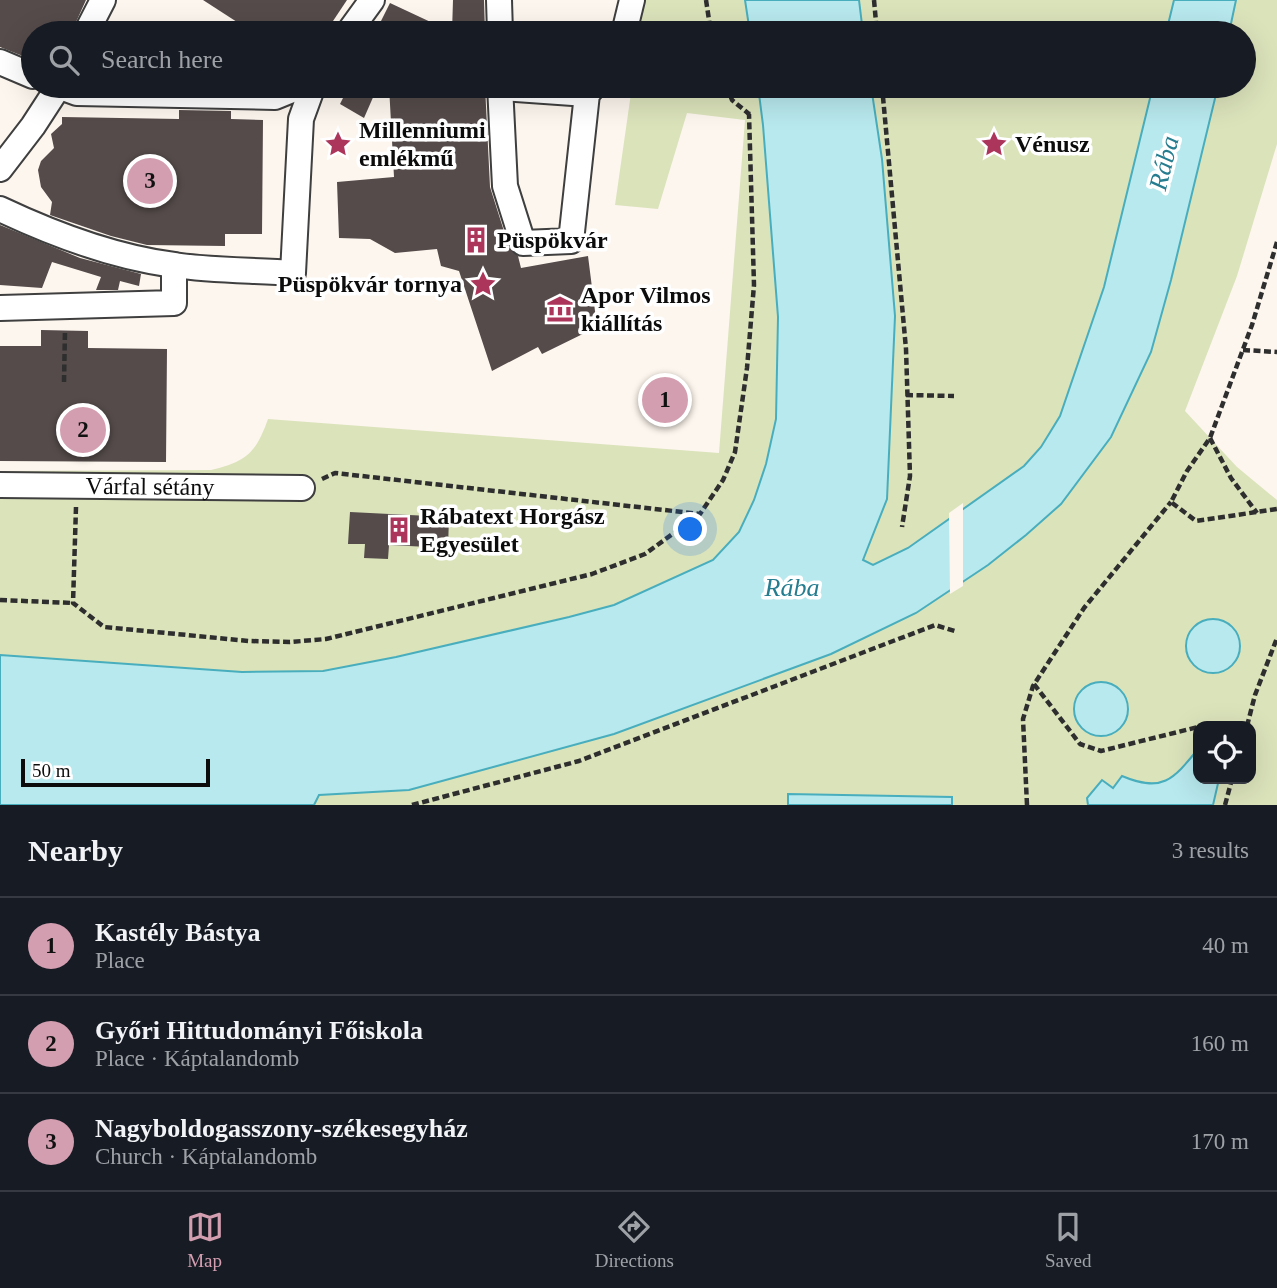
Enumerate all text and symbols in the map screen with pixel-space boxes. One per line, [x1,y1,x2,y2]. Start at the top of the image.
search box [21,21,1256,98]
icon: search [45,41,83,79]
text: Search here [101,45,223,74]
place label: Millenniumi emlékmű [359,117,486,171]
place icon: Millenniumi emlékmű [323,129,353,159]
place icon: Vénusz [979,129,1009,159]
place label: Vénusz [1015,131,1090,157]
water label: Rába [1143,133,1185,194]
pin: 3 [127,155,173,207]
building icon: Püspökvár [461,225,491,255]
place label: Püspökvár [497,227,608,253]
place icon: Püspökvár tornya [468,269,498,299]
place label: Püspökvár tornya [278,271,462,297]
place label: Apor Vilmos kiállítás [581,282,711,336]
museum icon: Apor Vilmos kiállítás [545,294,575,324]
pin: 1 [642,374,688,426]
pin: 2 [60,404,106,456]
street label: Várfal sétány [86,473,214,500]
place label: Rábatext Horgász Egyesület [420,503,605,557]
your location [673,512,707,546]
building icon: Rábatext Horgász Egyesület [384,515,414,545]
water label: Rába [764,573,819,602]
map controls [1193,721,1256,784]
button: locate [1193,721,1256,784]
scale bar [21,756,210,788]
text: 50 m [32,760,71,781]
text: Nearby [28,834,123,867]
text: 3 results [1172,838,1249,863]
text: Kastély Bástya [95,918,260,947]
text: 1 [45,933,57,958]
text: 40 m [1202,933,1249,958]
text: Place [95,948,145,973]
text: Győri Hittudományi Főiskola [95,1016,423,1045]
text: 2 [45,1031,57,1056]
text: 160 m [1191,1031,1249,1056]
text: Place · Káptalandomb [95,1046,299,1071]
text: Nagyboldogasszony-székesegyház [95,1114,468,1143]
text: 3 [45,1129,57,1154]
text: 170 m [1191,1129,1249,1154]
text: Church · Káptalandomb [95,1144,317,1169]
tab: Map [186,1208,224,1272]
tab: Directions [595,1208,674,1272]
tab: Saved [1045,1208,1091,1272]

